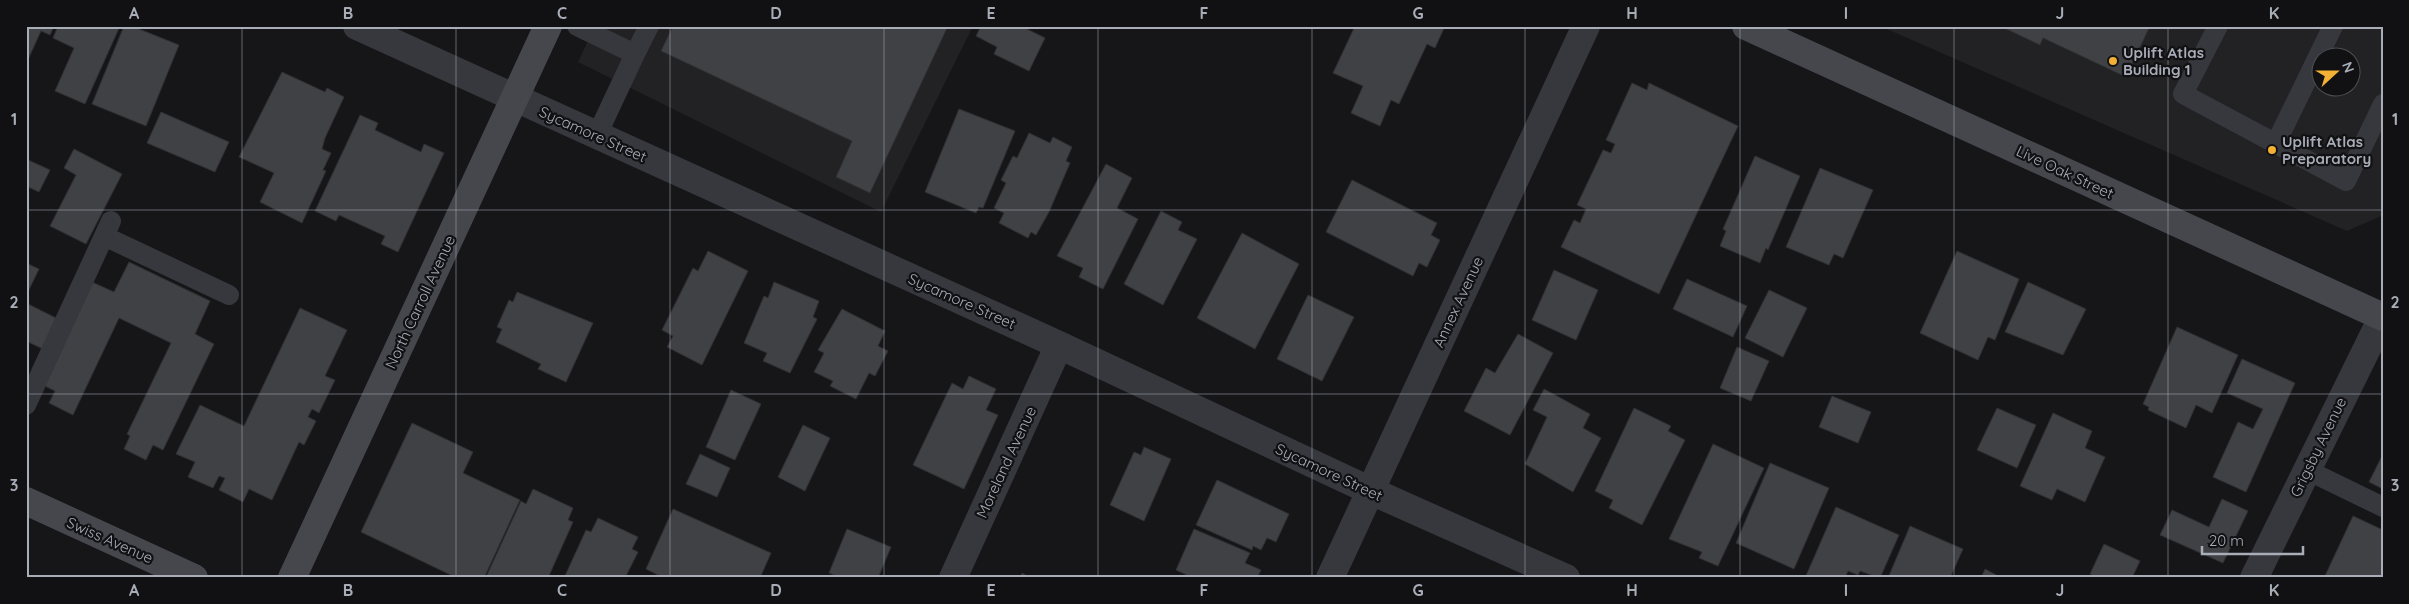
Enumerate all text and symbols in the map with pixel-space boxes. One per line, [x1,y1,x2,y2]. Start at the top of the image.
text: A [129,3,140,23]
text: B [343,3,353,23]
text: C [557,3,567,23]
text: D [770,3,782,23]
text: E [986,3,996,23]
text: F [1200,3,1209,23]
text: G [1412,3,1424,23]
text: H [1626,3,1638,23]
text: I [1844,3,1848,23]
text: J [2056,3,2064,23]
text: K [2269,3,2279,23]
place label: Uplift Atlas Building 1 [2123,43,2204,79]
north arrow [2312,48,2362,98]
marker: Uplift Atlas Building 1 [2107,55,2119,67]
text: N [2338,59,2358,75]
street label: Sycamore Street [536,102,650,166]
text: 1 [11,109,17,129]
text: 1 [2392,109,2398,129]
place label: Uplift Atlas Preparatory [2282,132,2371,168]
street label: Live Oak Street [2013,141,2117,203]
marker: Uplift Atlas Preparatory [2266,144,2278,156]
street label: North Carroll Avenue [381,232,459,372]
street label: Annex Avenue [1429,254,1487,350]
street label: Sycamore Street [905,269,1019,333]
text: 2 [9,292,19,312]
text: 2 [2390,292,2400,312]
street label: Grigsby Avenue [2286,394,2350,500]
street label: Moreland Avenue [972,403,1040,521]
street label: Sycamore Street [1273,439,1385,505]
text: 3 [10,475,18,495]
text: 3 [2391,475,2399,495]
street label: Swiss Avenue [64,513,156,567]
scale bar [2202,524,2303,556]
text: 20 m [2209,531,2244,550]
text: A [129,580,140,600]
text: B [343,580,353,600]
text: C [557,580,567,600]
text: D [770,580,782,600]
text: E [986,580,996,600]
text: F [1200,580,1209,600]
text: G [1412,580,1424,600]
text: H [1626,580,1638,600]
text: I [1844,580,1848,600]
text: J [2056,580,2064,600]
text: K [2269,580,2279,600]

